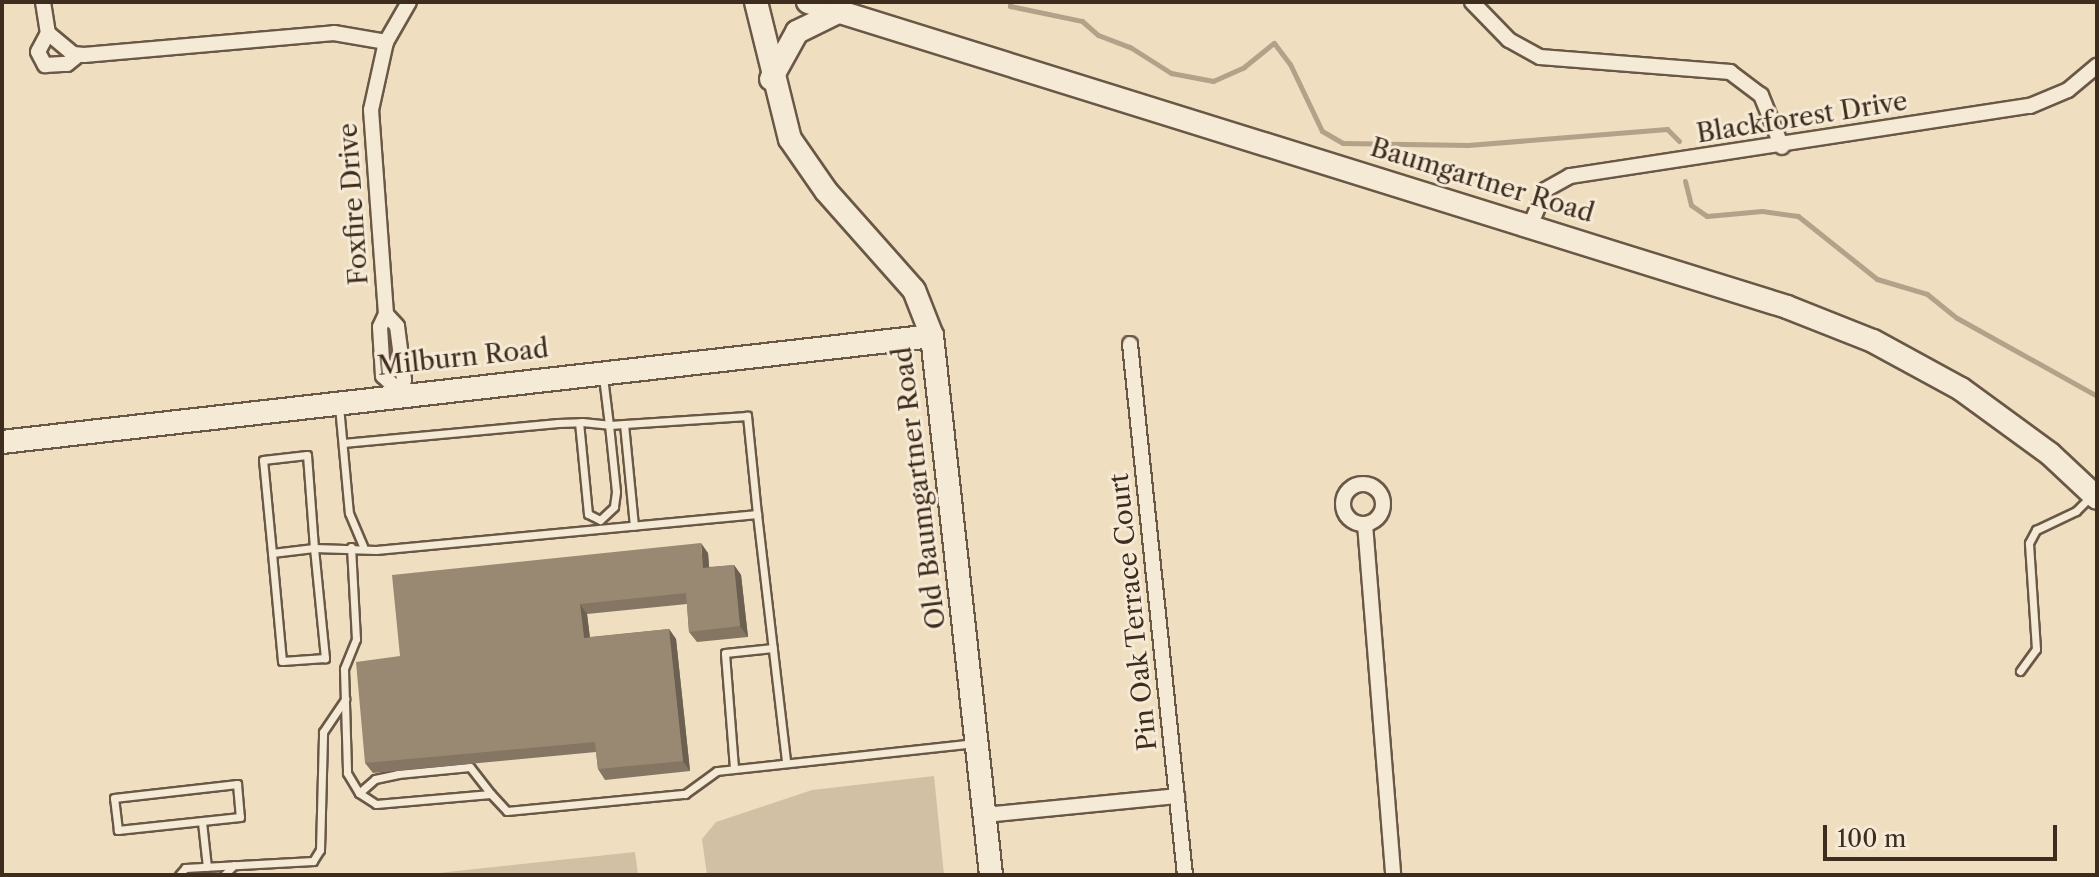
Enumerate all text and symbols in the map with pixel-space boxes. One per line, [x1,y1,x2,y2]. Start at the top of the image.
street label: Blackforest Drive [1694,86,1910,150]
street label: Foxfire Drive [333,122,375,286]
street label: Baumgartner Road [1366,132,1598,230]
street label: Milburn Road [376,333,550,383]
street label: Old Baumgartner Road [887,345,953,631]
street label: Pin Oak Terrace Court [1104,471,1164,753]
scale bar [1827,809,2061,859]
text: 100 m [1837,824,1906,853]

